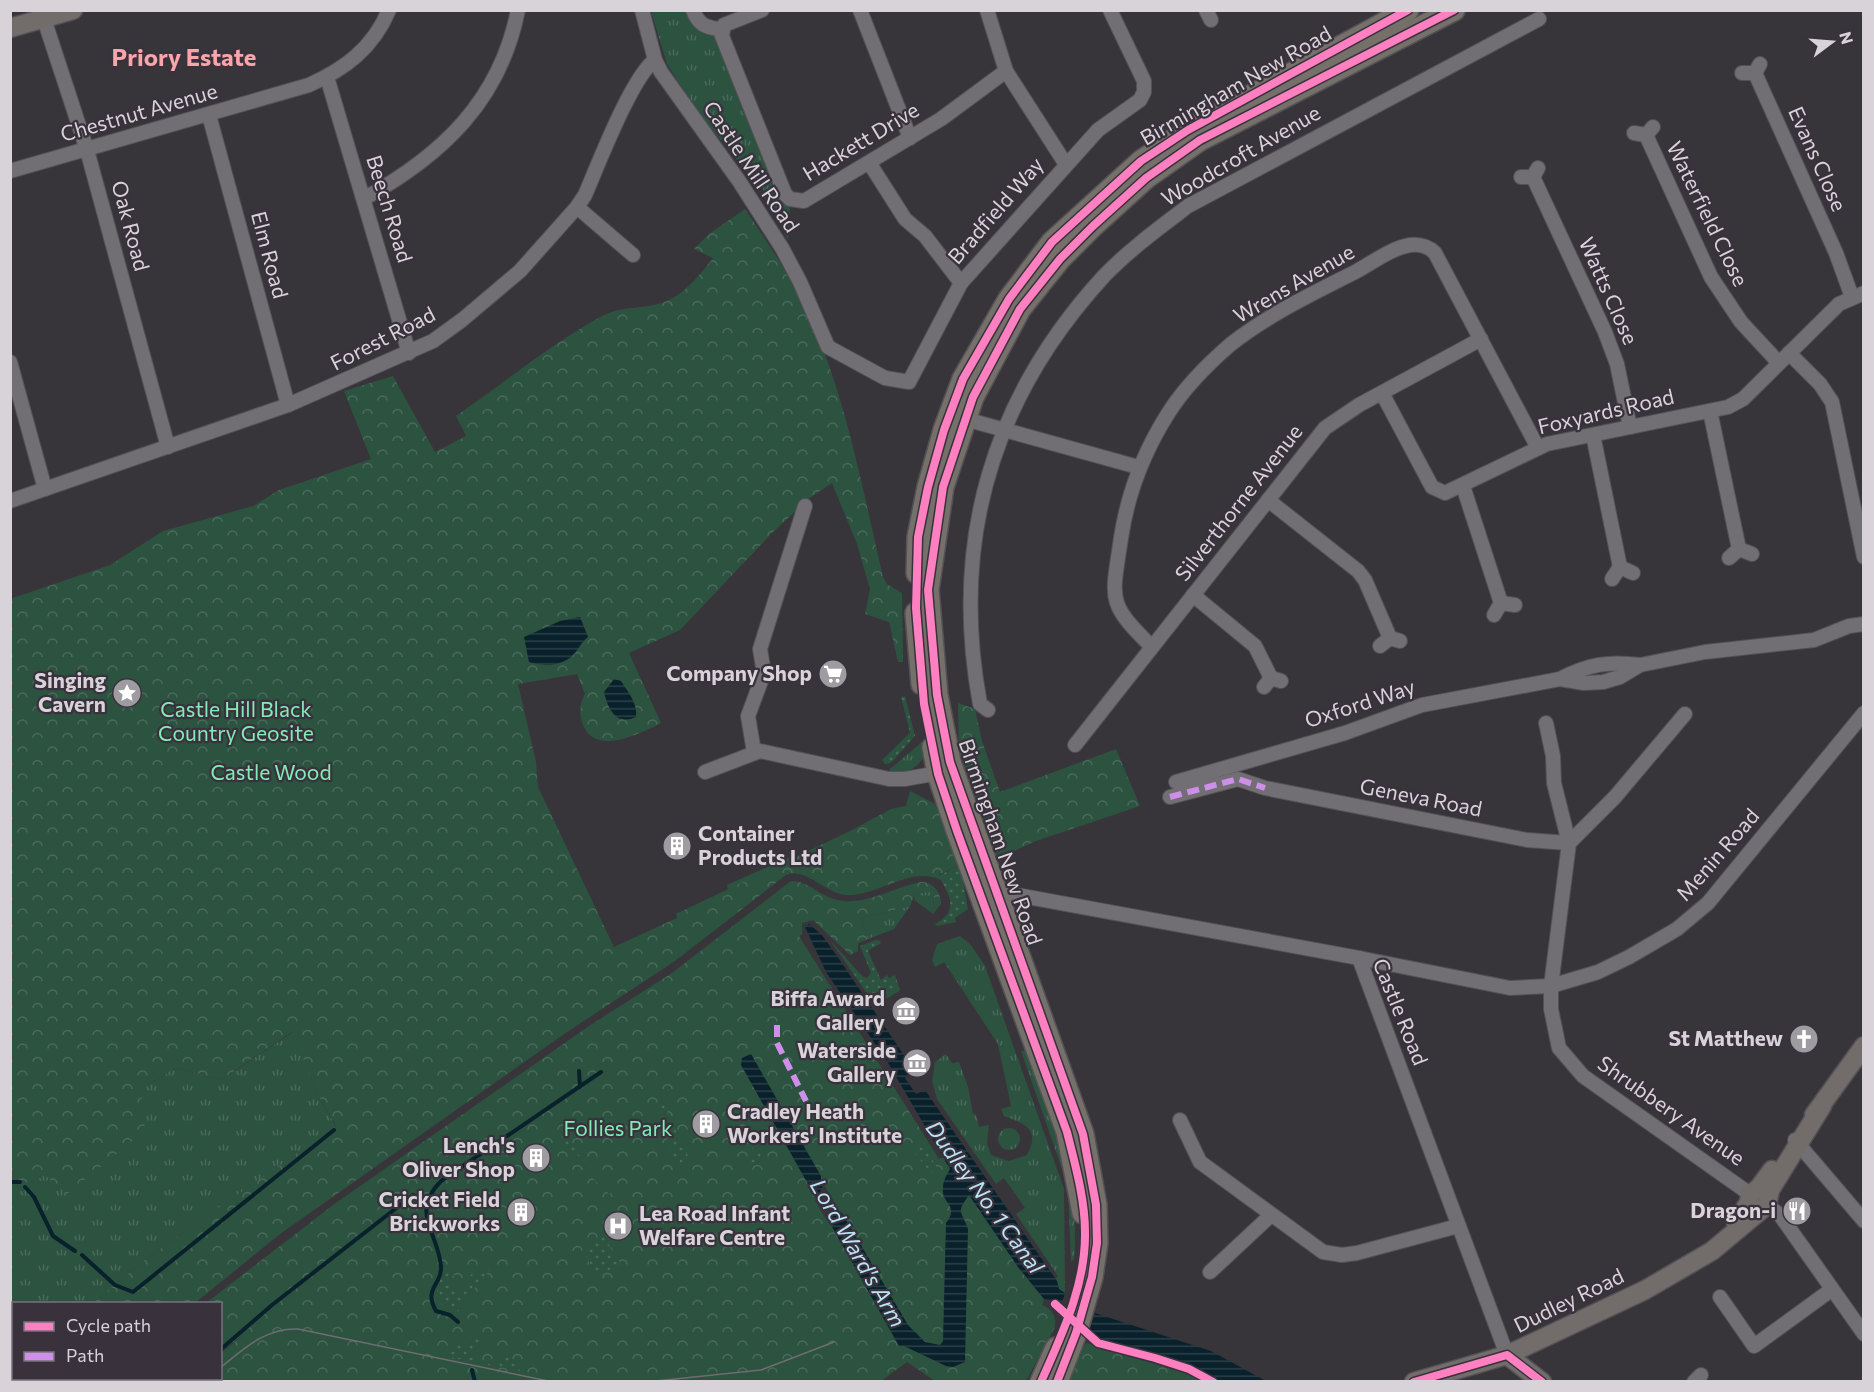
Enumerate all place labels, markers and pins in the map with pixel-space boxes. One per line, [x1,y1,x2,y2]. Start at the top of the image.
supermarket icon: Company Shop [817,658,849,690]
place label: Company Shop [666,660,812,685]
place label: Singing Cavern [34,667,106,716]
place icon: Singing Cavern [111,677,143,709]
place label: Container Products Ltd [698,820,822,869]
building icon: Container Products Ltd [661,830,693,862]
place label: Biffa Award Gallery [771,985,885,1034]
museum icon: Biffa Award Gallery [890,995,922,1027]
church icon: St Matthew [1788,1023,1820,1055]
place label: St Matthew [1669,1025,1784,1050]
place label: Waterside Gallery [797,1037,896,1086]
museum icon: Waterside Gallery [901,1047,933,1079]
place label: Cradley Heath Workers' Institute [727,1098,902,1147]
building icon: Cradley Heath Workers' Institute [690,1108,722,1140]
place label: Lench's Oliver Shop [402,1132,515,1181]
building icon: Lench's Oliver Shop [520,1142,552,1174]
place label: Cricket Field Brickworks [379,1186,500,1235]
restaurant icon: Dragon-i [1781,1195,1813,1227]
building icon: Cricket Field Brickworks [505,1196,537,1228]
place label: Dragon-i [1690,1197,1776,1222]
place label: Lea Road Infant Welfare Centre [639,1200,790,1249]
hospital icon: Lea Road Infant Welfare Centre [602,1210,634,1242]

